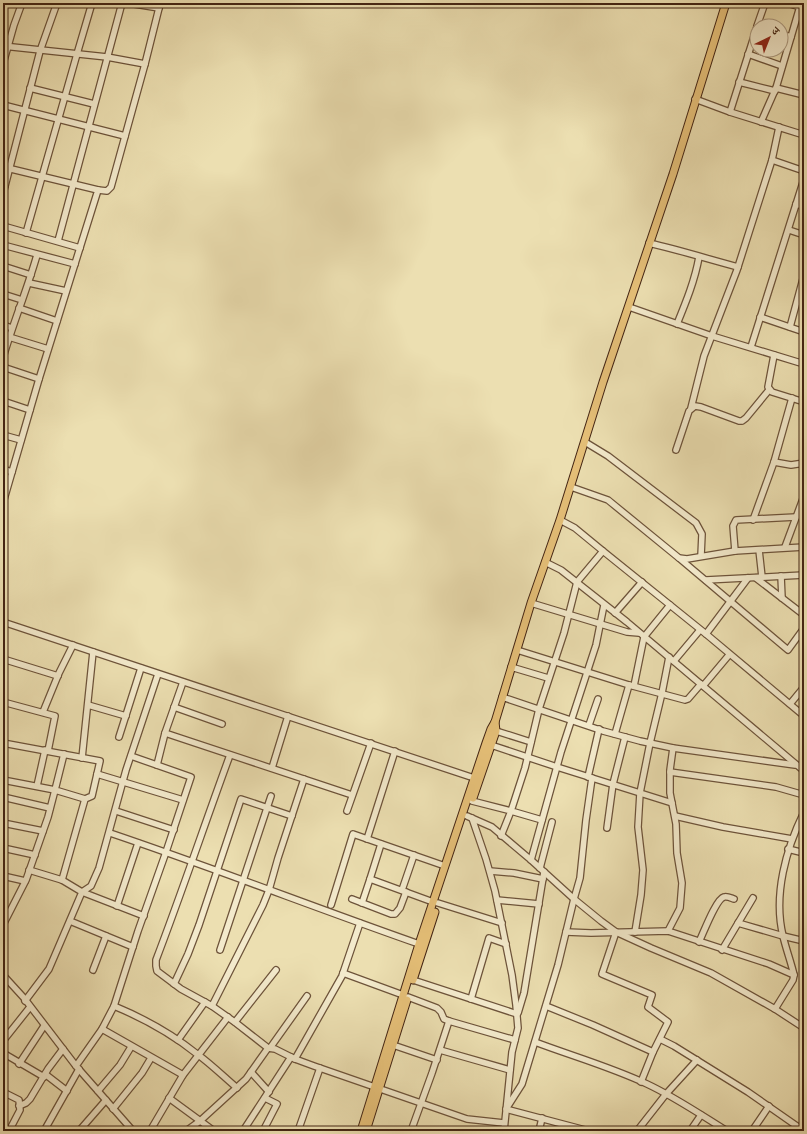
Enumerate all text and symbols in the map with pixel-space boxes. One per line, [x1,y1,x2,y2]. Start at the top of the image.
north arrow [749,18,789,58]
text: उ [768,22,784,39]

